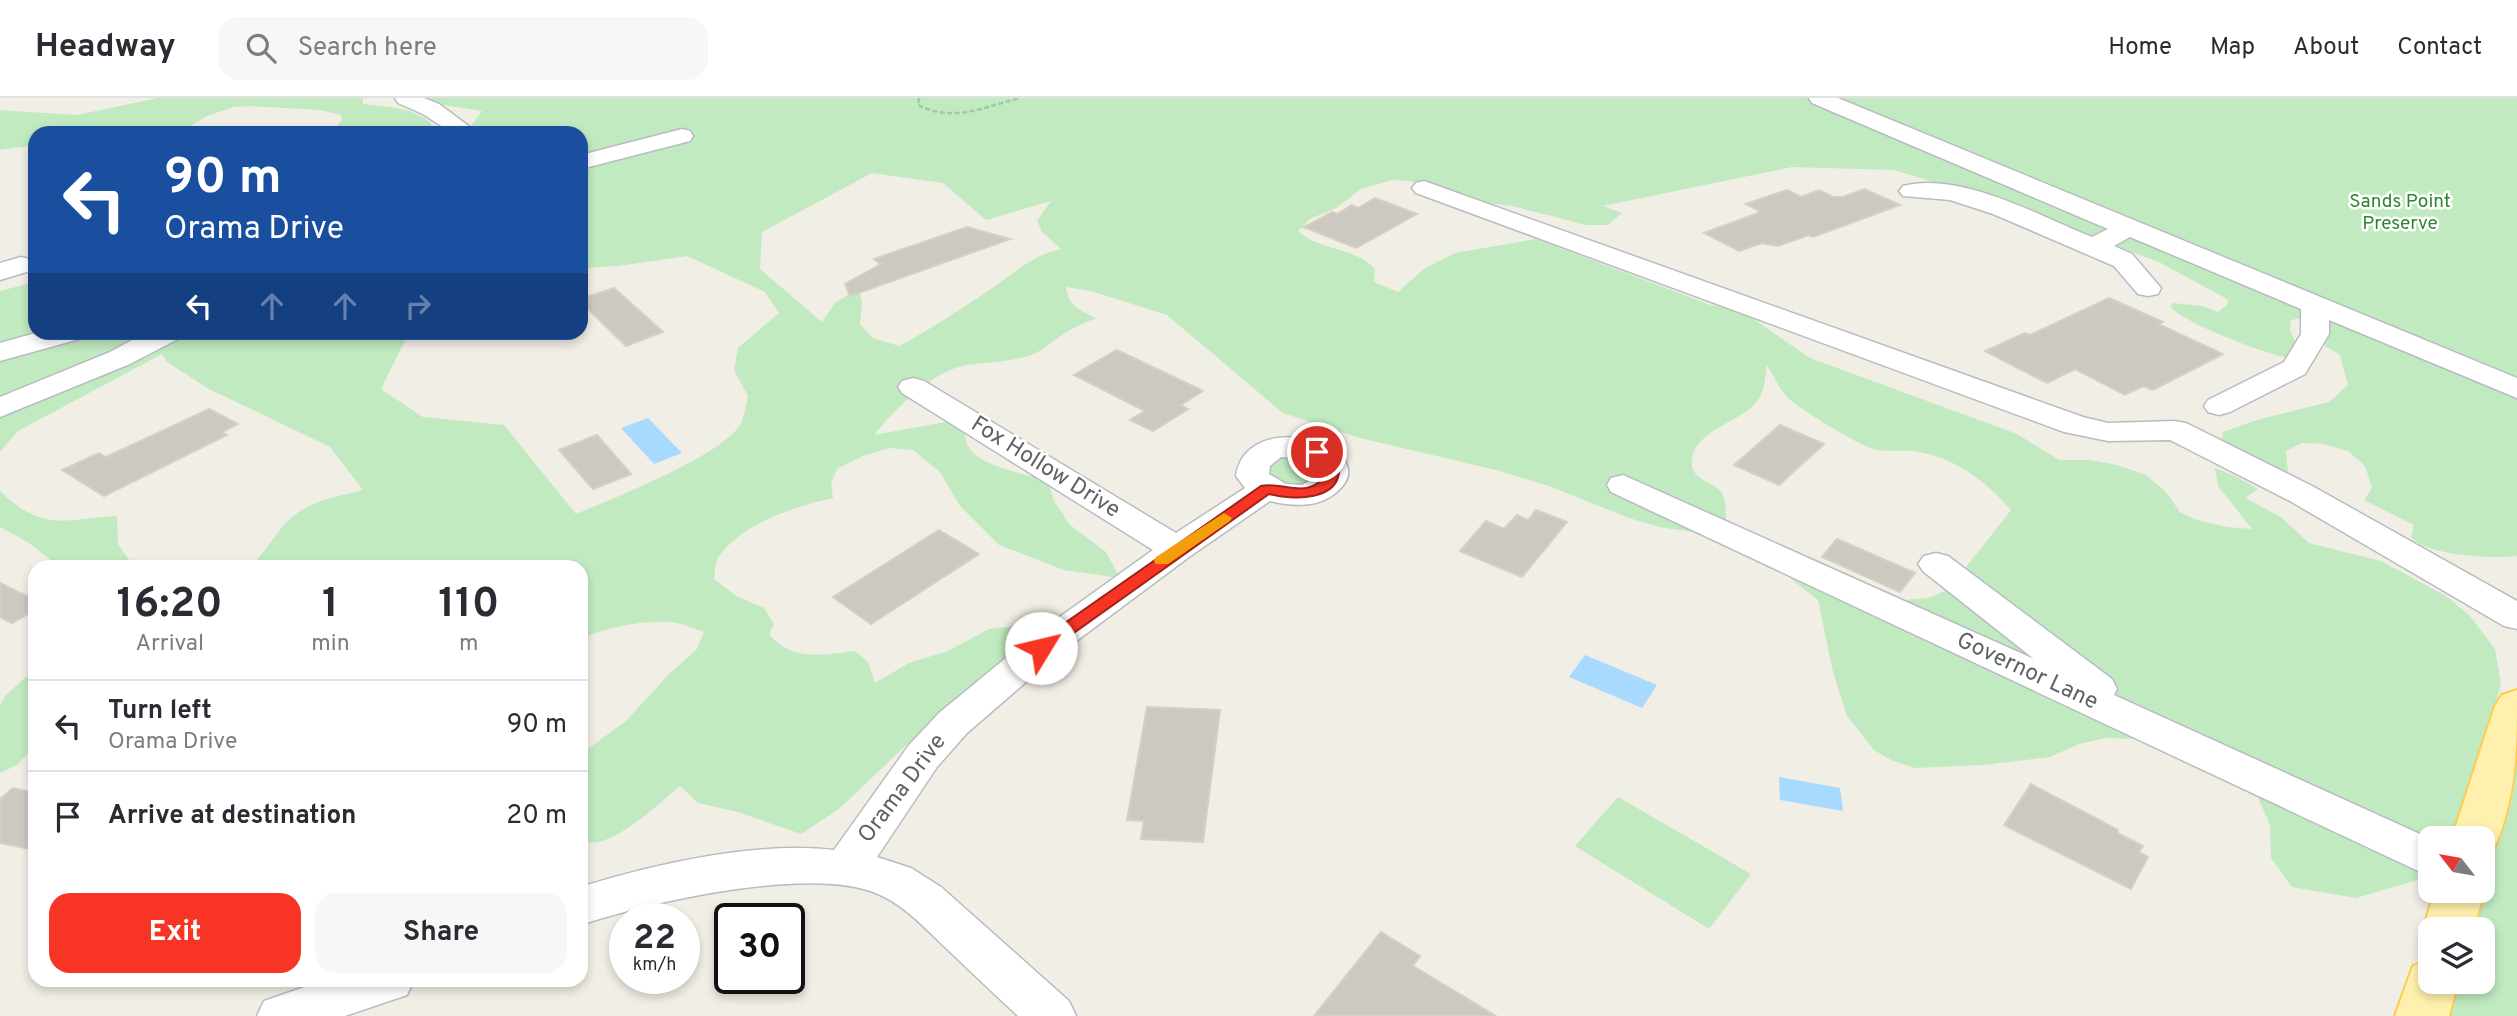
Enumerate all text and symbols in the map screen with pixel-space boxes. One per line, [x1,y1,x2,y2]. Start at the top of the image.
search box [218,17,708,80]
text: Headway [35,27,176,69]
icon: search [242,29,280,67]
text: Search here [298,32,437,65]
text: Home [2108,33,2172,63]
text: Map [2210,33,2255,63]
text: About [2293,33,2359,63]
text: Contact [2397,33,2482,63]
text: 90 m [164,149,282,211]
icon: left [49,154,140,245]
park label: Sands Point Preserve [2349,190,2451,236]
text: Orama Drive [164,210,344,250]
icon: left [180,287,218,325]
icon: ahead [253,287,291,325]
icon: ahead [326,287,364,325]
icon: right [399,287,437,325]
street label: Fox Hollow Drive [965,410,1125,526]
pin [1287,422,1347,482]
icon: arrive [1298,433,1336,471]
text: 16:20 [117,579,223,632]
text: 1 [322,579,339,632]
text: 110 [438,579,499,632]
position arrow [1004,611,1078,685]
street label: Governor Lane [1952,627,2102,717]
text: Arrival [135,630,204,659]
text: min [311,630,350,659]
text: m [459,630,479,659]
text: Turn left [108,695,212,728]
icon: left [49,707,87,745]
text: 90 m [507,709,567,742]
text: Orama Drive [108,728,237,757]
street label: Orama Drive [852,729,954,849]
icon: arrive [49,798,87,836]
text: Arrive at destination [108,800,356,833]
text: 20 m [506,800,567,833]
north arrow [2418,826,2496,903]
map controls [2418,826,2495,994]
button: Exit [49,893,301,973]
button: Share [315,893,567,973]
speed limit sign: 30 [714,903,805,994]
text: 22 [633,917,676,961]
button: layers [2418,917,2495,994]
text: km/h [633,954,676,977]

